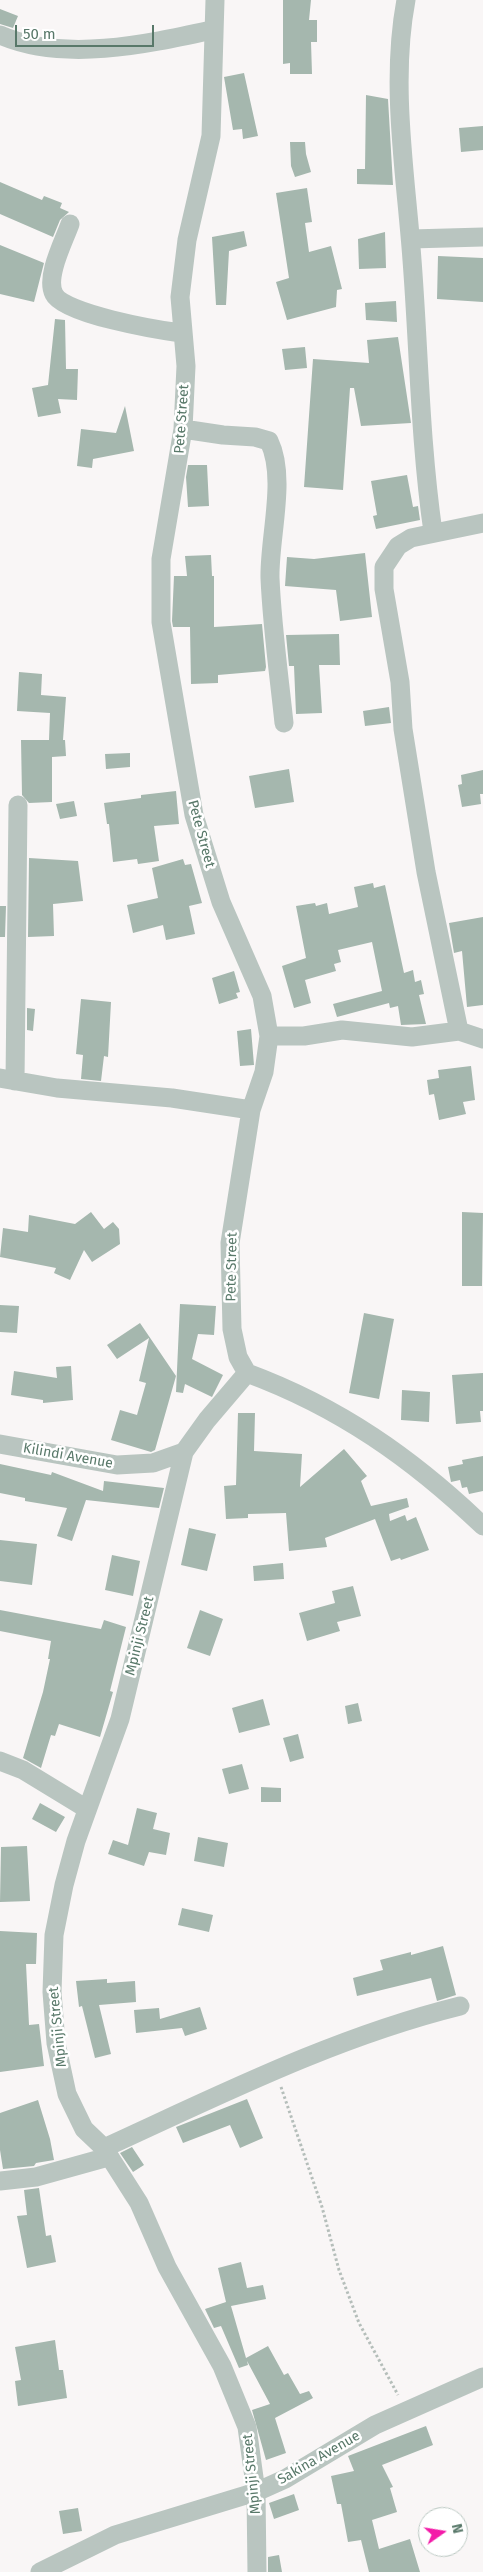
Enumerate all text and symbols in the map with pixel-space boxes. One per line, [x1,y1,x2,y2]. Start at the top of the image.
scale bar [18,15,156,47]
text: 50 m [23,25,56,43]
street label: Pete Street [171,384,193,454]
street label: Pete Street [184,798,218,870]
street label: Pete Street [223,1232,241,1302]
street label: Kilindi Avenue [22,1440,114,1472]
street label: Mpinji Street [122,1595,158,1677]
street label: Mpinji Street [45,1986,71,2068]
street label: Sakina Avenue [275,2428,363,2488]
street label: Mpinji Street [239,2433,265,2515]
north arrow [418,2507,468,2557]
text: N [448,2522,466,2535]

